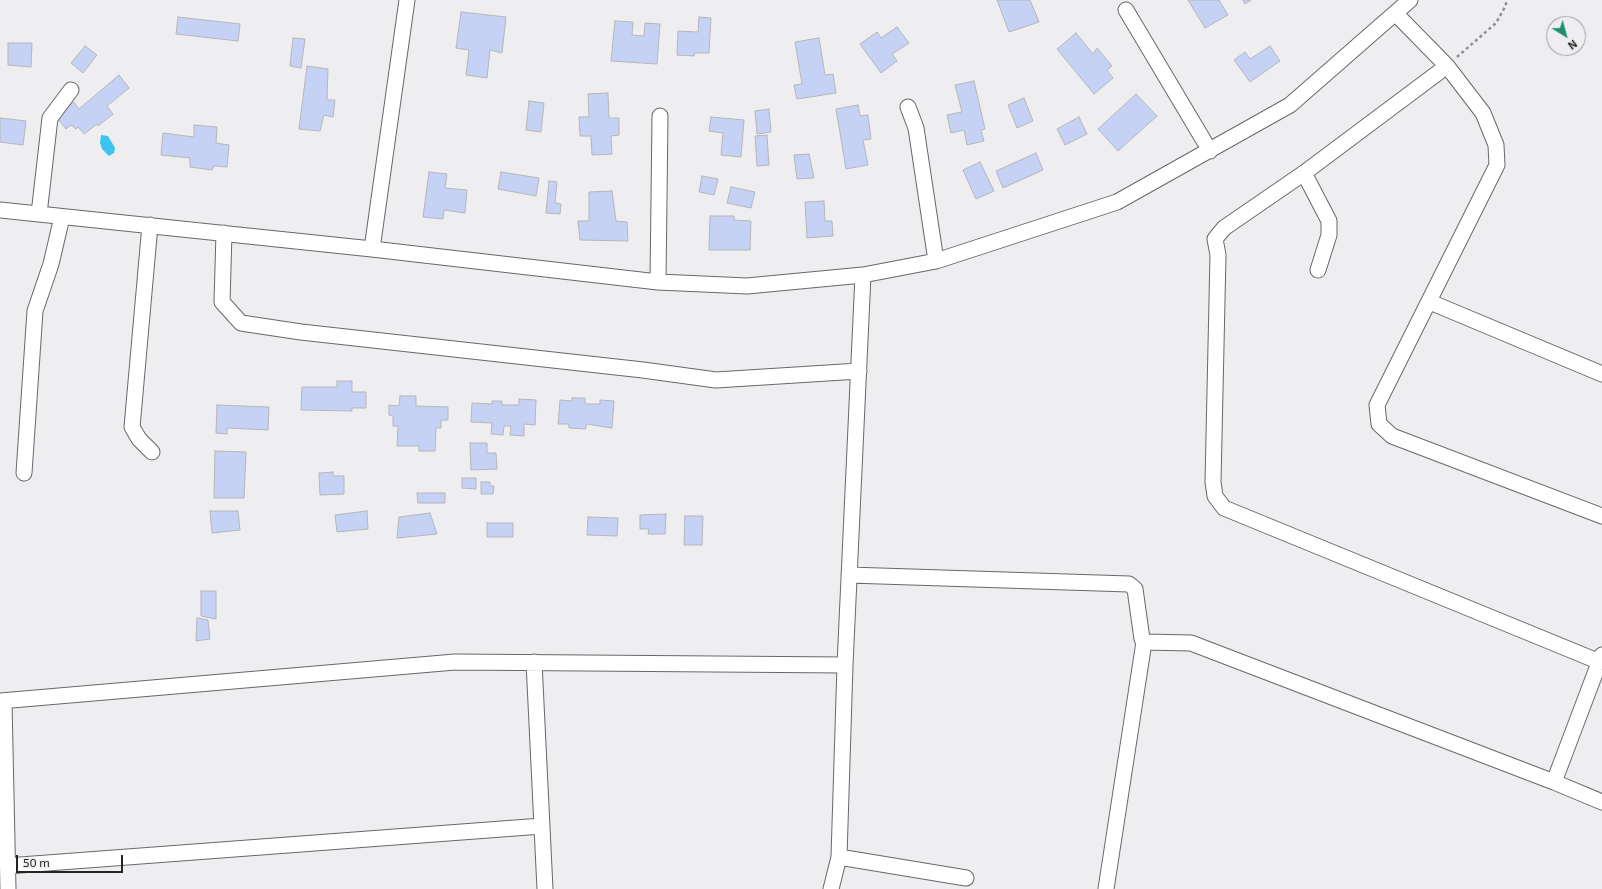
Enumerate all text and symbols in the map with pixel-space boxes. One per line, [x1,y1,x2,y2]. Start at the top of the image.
north arrow [1546,16,1586,56]
text: N [1566,38,1580,53]
scale bar [18,847,125,873]
text: 50 m [23,855,50,869]

